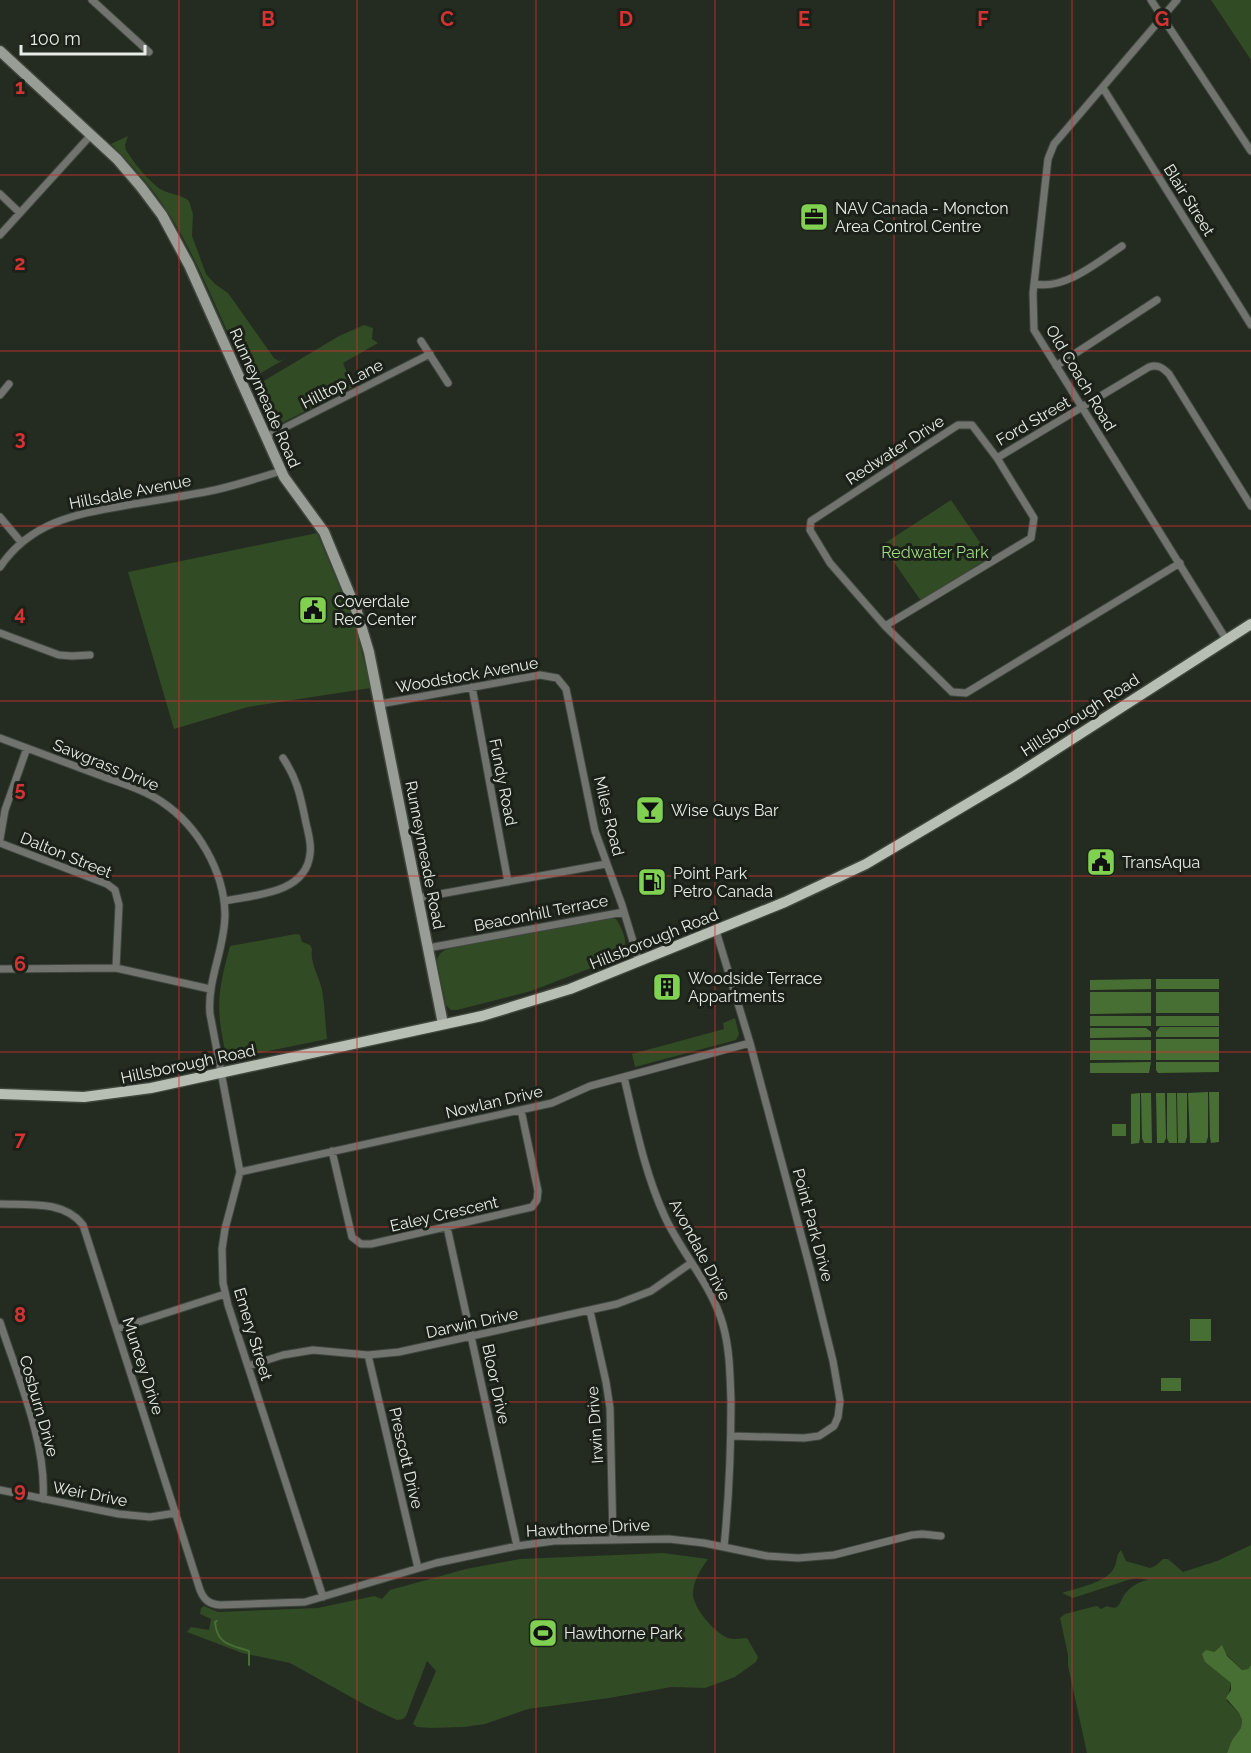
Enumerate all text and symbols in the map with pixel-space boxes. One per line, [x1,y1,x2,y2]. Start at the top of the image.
text: B [261,7,275,31]
text: C [440,7,454,31]
text: D [619,7,633,31]
text: E [798,7,810,31]
text: F [977,7,989,31]
text: G [1155,7,1169,31]
scale bar [21,18,146,56]
text: 100 m [30,28,81,49]
text: 1 [15,75,25,99]
street label: Blair Street [1160,161,1219,240]
place label: NAV Canada - Moncton Area Control Centre [835,199,1009,236]
office icon: NAV Canada - Moncton Area Control Centre [798,201,830,233]
text: 2 [14,251,26,275]
street label: Old Coach Road [1042,322,1120,434]
street label: Runneymeade Road [226,325,304,471]
street label: Hilltop Lane [298,355,386,413]
street label: Ford Street [993,392,1074,450]
street label: Redwater Drive [842,411,948,489]
text: 3 [14,426,26,450]
street label: Hillsdale Avenue [67,471,193,513]
park label: Redwater Park [881,543,989,562]
place label: Coverdale Rec Center [334,592,417,629]
public building icon: Coverdale Rec Center [297,594,329,626]
text: 4 [14,601,26,625]
street label: Woodstock Avenue [394,653,540,697]
street label: Hillsborough Road [1017,670,1143,760]
street label: Sawgrass Drive [50,735,162,795]
street label: Fundy Road [485,737,521,827]
street label: Miles Road [590,774,628,858]
text: 5 [14,777,26,801]
street label: Runneymeade Road [401,779,449,931]
bar icon: Wise Guys Bar [634,794,666,826]
place label: Wise Guys Bar [671,801,779,820]
street label: Dalton Street [17,828,115,882]
public building icon: TransAqua [1085,846,1117,878]
place label: TransAqua [1122,853,1200,872]
place label: Point Park Petro Canada [673,864,773,901]
fuel station icon: Point Park Petro Canada [636,866,668,898]
street label: Beaconhill Terrace [472,891,610,935]
street label: Hillsborough Road [587,904,721,974]
text: 6 [14,952,26,976]
place label: Woodside Terrace Appartments [688,969,822,1006]
building icon: Woodside Terrace Appartments [651,971,683,1003]
street label: Hillsborough Road [119,1040,257,1088]
street label: Nowlan Drive [444,1082,544,1122]
text: 7 [14,1127,26,1151]
street label: Point Park Drive [789,1166,837,1284]
street label: Ealey Crescent [388,1192,501,1236]
street label: Avondale Drive [665,1196,735,1304]
street label: Emery Street [230,1285,276,1383]
text: 8 [14,1303,26,1327]
street label: Darwin Drive [424,1304,520,1342]
street label: Muncey Drive [118,1315,168,1417]
street label: Bloor Drive [478,1342,514,1426]
street label: Cosburn Drive [15,1353,63,1459]
street label: Irwin Drive [583,1386,607,1464]
street label: Prescott Drive [385,1405,427,1511]
street label: Weir Drive [51,1477,129,1511]
text: 9 [14,1478,26,1502]
street label: Hawthorne Drive [526,1515,650,1541]
sports icon: Hawthorne Park [527,1617,559,1649]
place label: Hawthorne Park [564,1624,683,1643]

